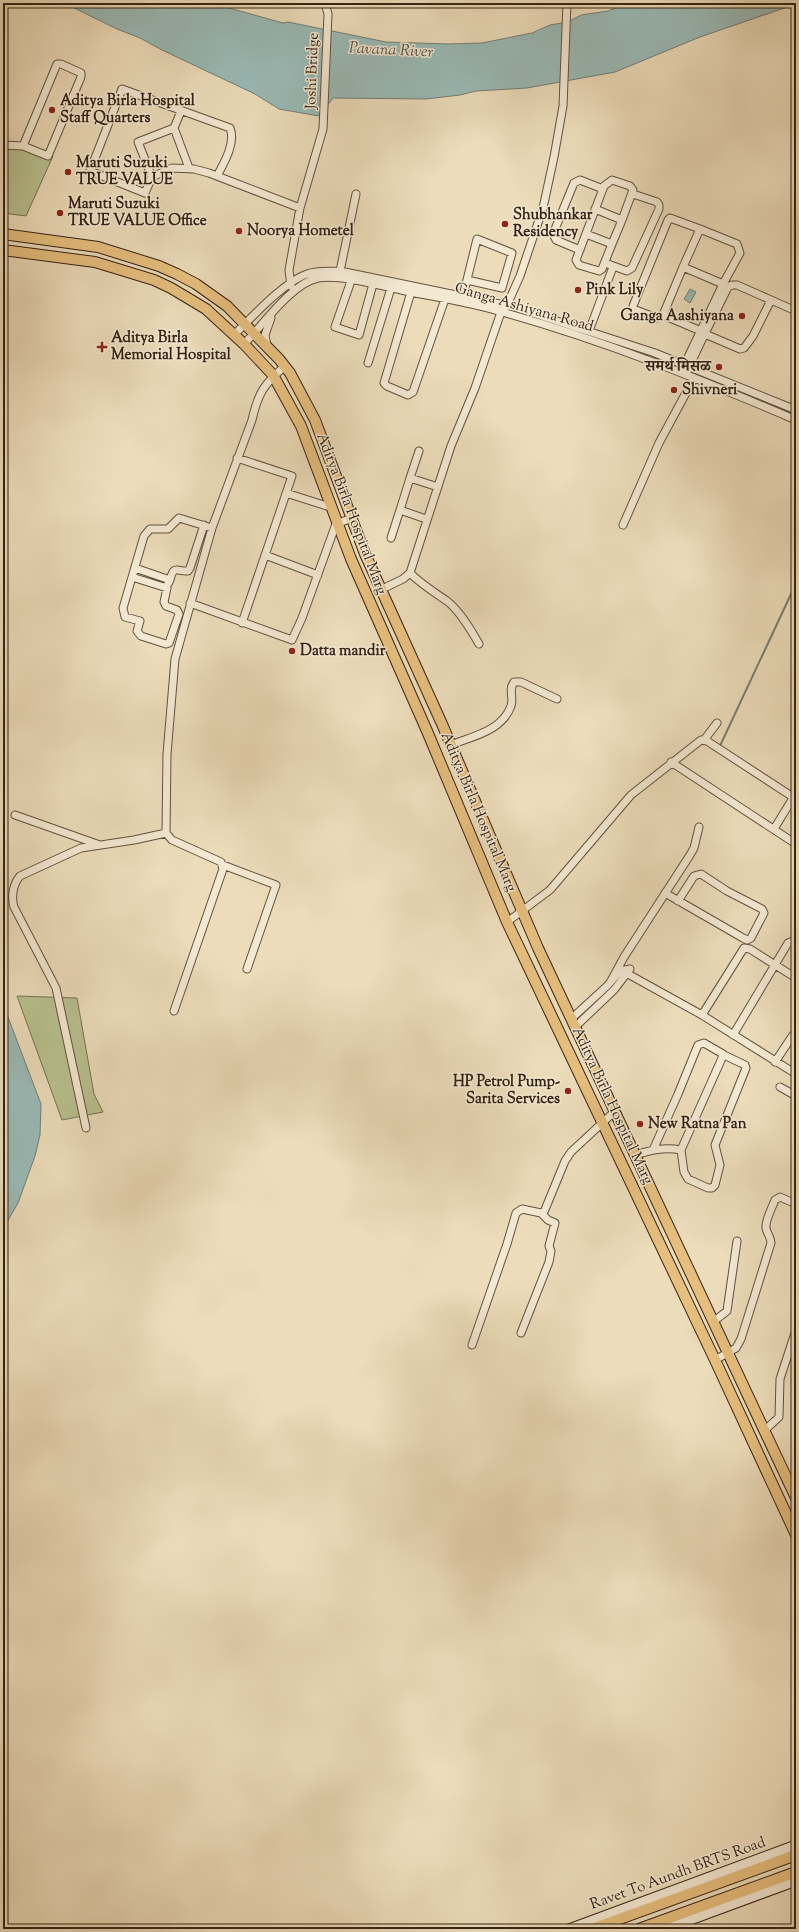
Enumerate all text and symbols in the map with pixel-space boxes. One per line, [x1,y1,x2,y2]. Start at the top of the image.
street label: Joshi Bridge [301,32,325,111]
water label: Pavana River [348,37,434,65]
place label: Aditya Birla Hospital Staff Quarters [60,91,196,129]
marker: Aditya Birla Hospital Staff Quarters [47,105,57,115]
place label: Maruti Suzuki TRUE VALUE [76,153,174,191]
marker: Maruti Suzuki TRUE VALUE [63,167,73,177]
place label: Maruti Suzuki TRUE VALUE Office [68,194,207,232]
place label: Shubhankar Residency [513,205,593,243]
marker: Maruti Suzuki TRUE VALUE Office [55,208,65,218]
marker: Shubhankar Residency [500,219,510,229]
place label: Noorya Hometel [247,221,355,242]
marker: Noorya Hometel [234,226,244,236]
street label: Ganga Ashiyana Road [452,278,596,338]
place label: Pink Lily [586,280,644,301]
marker: Pink Lily [573,285,583,295]
place label: Ganga Aashiyana [621,306,734,327]
marker: Ganga Aashiyana [737,311,747,321]
place label: Aditya Birla Memorial Hospital [111,328,232,366]
marker: Aditya Birla Memorial Hospital [96,341,108,353]
place label: समर्थ मिसळ [644,356,712,378]
marker: समर्थ मिसळ [714,362,724,372]
place label: Shivneri [682,380,738,401]
marker: Shivneri [669,385,679,395]
street label: Aditya Birla Hospital Marg [310,430,392,598]
place label: Datta mandir [300,641,386,662]
marker: Datta mandir [287,646,297,656]
street label: Aditya Birla Hospital Marg [435,729,521,895]
street label: Aditya Birla Hospital Marg [566,1024,658,1188]
place label: HP Petrol Pump- Sarita Services [453,1072,560,1110]
marker: HP Petrol Pump- Sarita Services [563,1086,573,1096]
place label: New Ratna Pan [648,1114,747,1135]
marker: New Ratna Pan [635,1119,645,1129]
street label: Ravet To Aundh BRTS Road [587,1832,769,1916]

